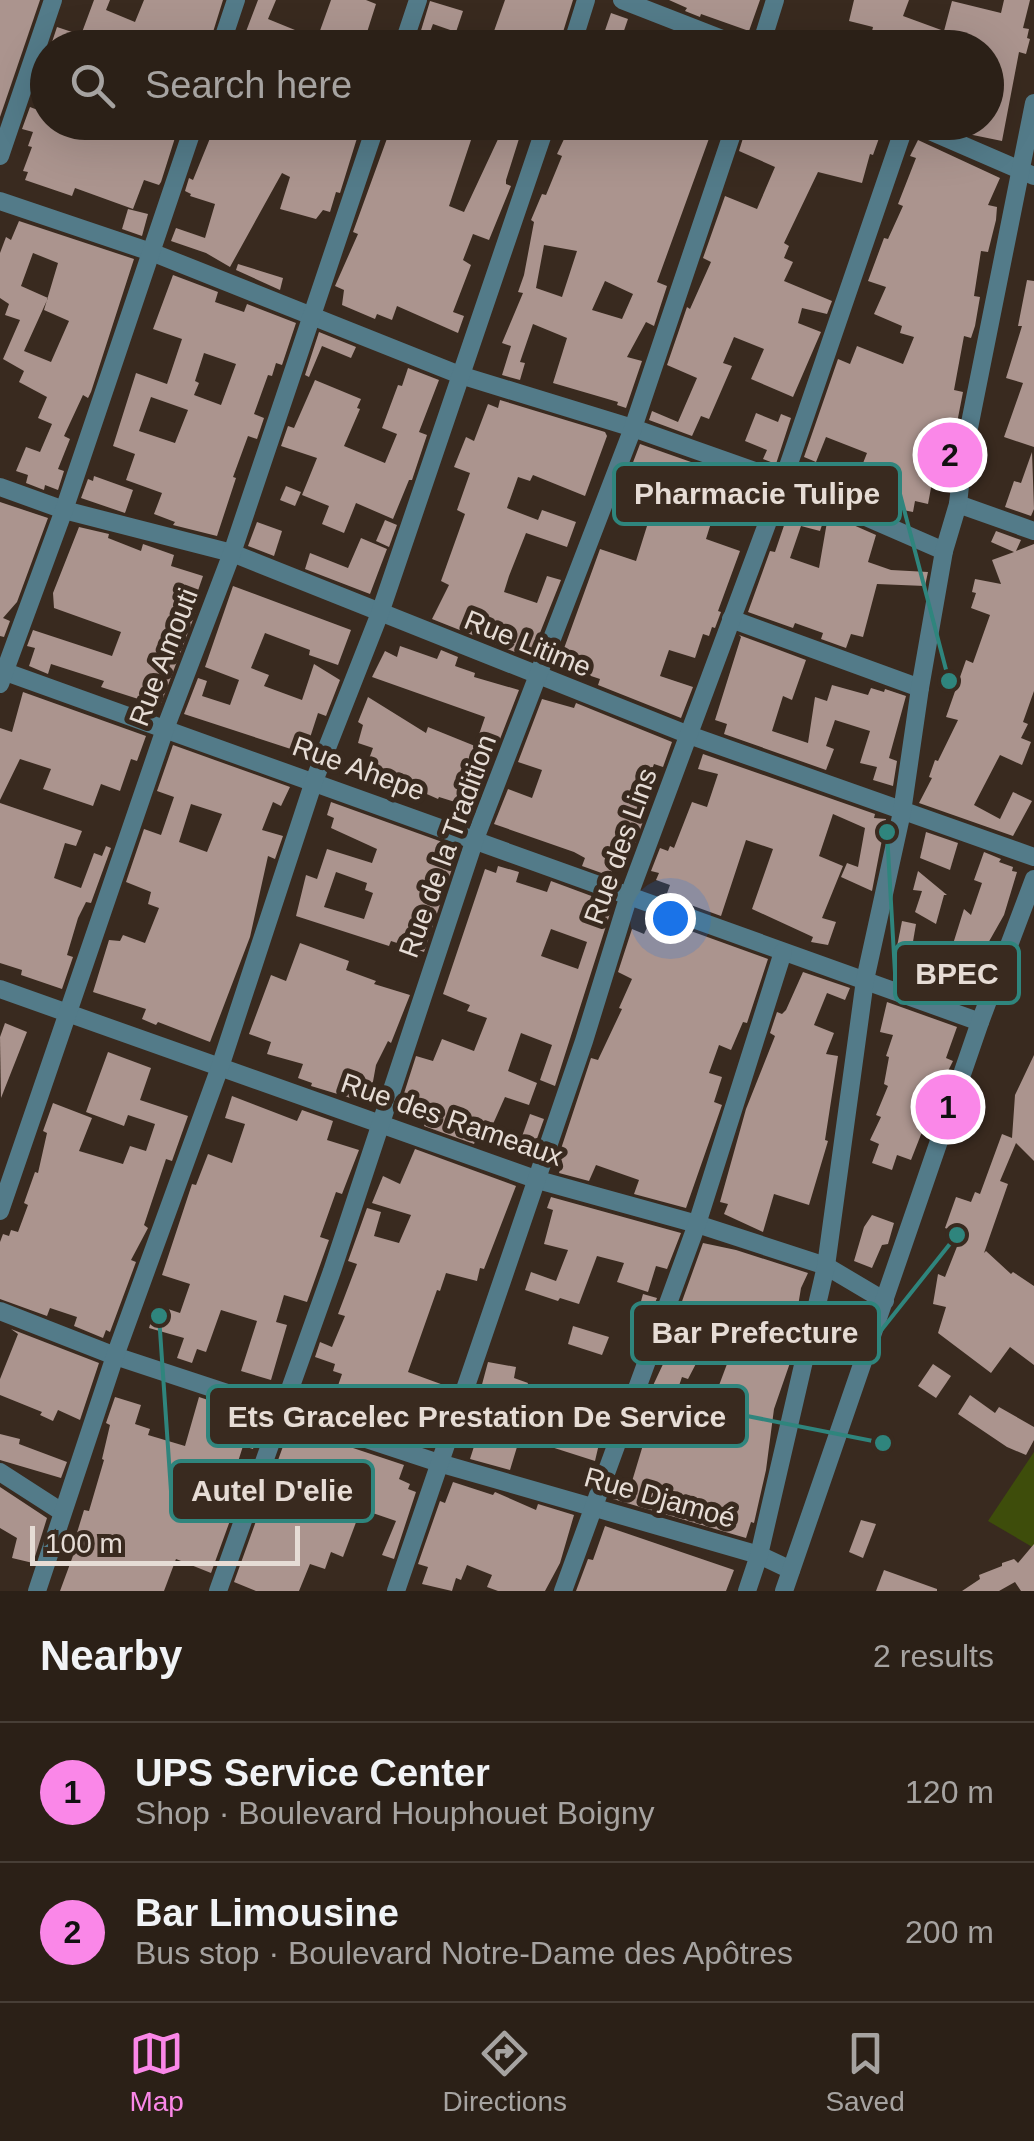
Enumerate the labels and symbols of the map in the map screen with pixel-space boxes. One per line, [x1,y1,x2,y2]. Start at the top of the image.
pin: 2 [918,418,982,492]
callout: Pharmacie Tulipe [614,464,900,524]
text: Pharmacie Tulipe [634,477,880,510]
street label: Rue Amouti [123,584,204,730]
street label: Rue Litime [460,604,596,683]
street label: Rue Ahepe [288,730,429,807]
street label: Rue de la Tradition [393,730,502,962]
street label: Rue des Lins [578,764,663,928]
your location [645,893,696,944]
callout: BPEC [895,943,1019,1003]
text: BPEC [915,957,999,990]
street label: Rue des Rameaux [337,1067,567,1172]
pin: 1 [916,1070,980,1144]
callout: Bar Prefecture [632,1303,879,1363]
text: Bar Prefecture [652,1316,858,1349]
callout: Ets Gracelec Prestation De Service [208,1386,747,1446]
text: Ets Gracelec Prestation De Service [228,1400,726,1433]
callout: Autel D'elie [171,1461,373,1521]
street label: Rue Djamoé [581,1461,739,1534]
text: Autel D'elie [191,1474,353,1507]
scale bar [30,1521,300,1566]

